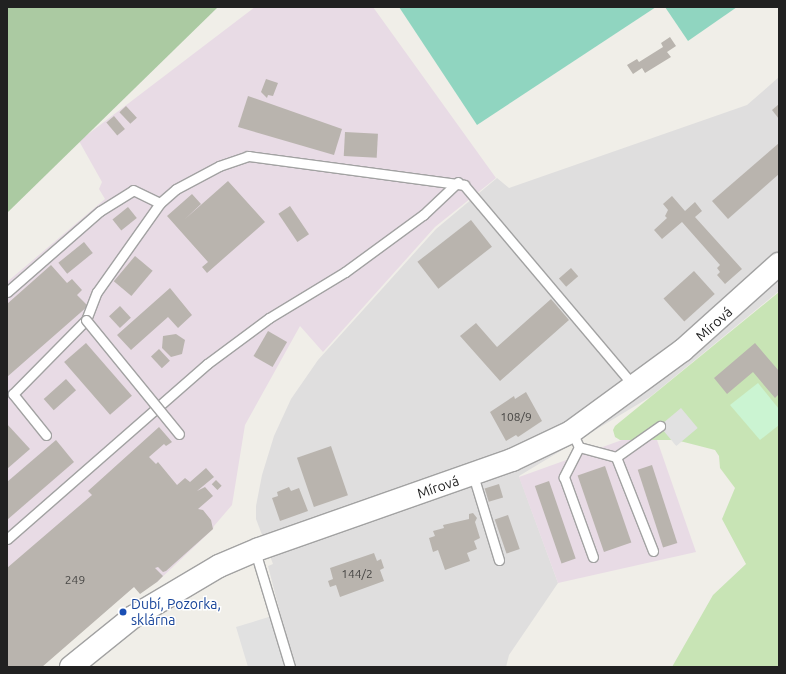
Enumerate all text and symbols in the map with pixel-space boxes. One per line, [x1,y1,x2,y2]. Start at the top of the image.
street label: Mírová [692,303,736,345]
house number: 108/9 [500,410,532,424]
street label: Mírová [415,472,461,502]
house number: 144/2 [341,567,373,581]
house number: 249 [65,573,85,587]
place label: Dubí, Pozorka, sklárna [131,596,221,628]
marker: Dubí, Pozorka, sklárna [118,607,128,617]

